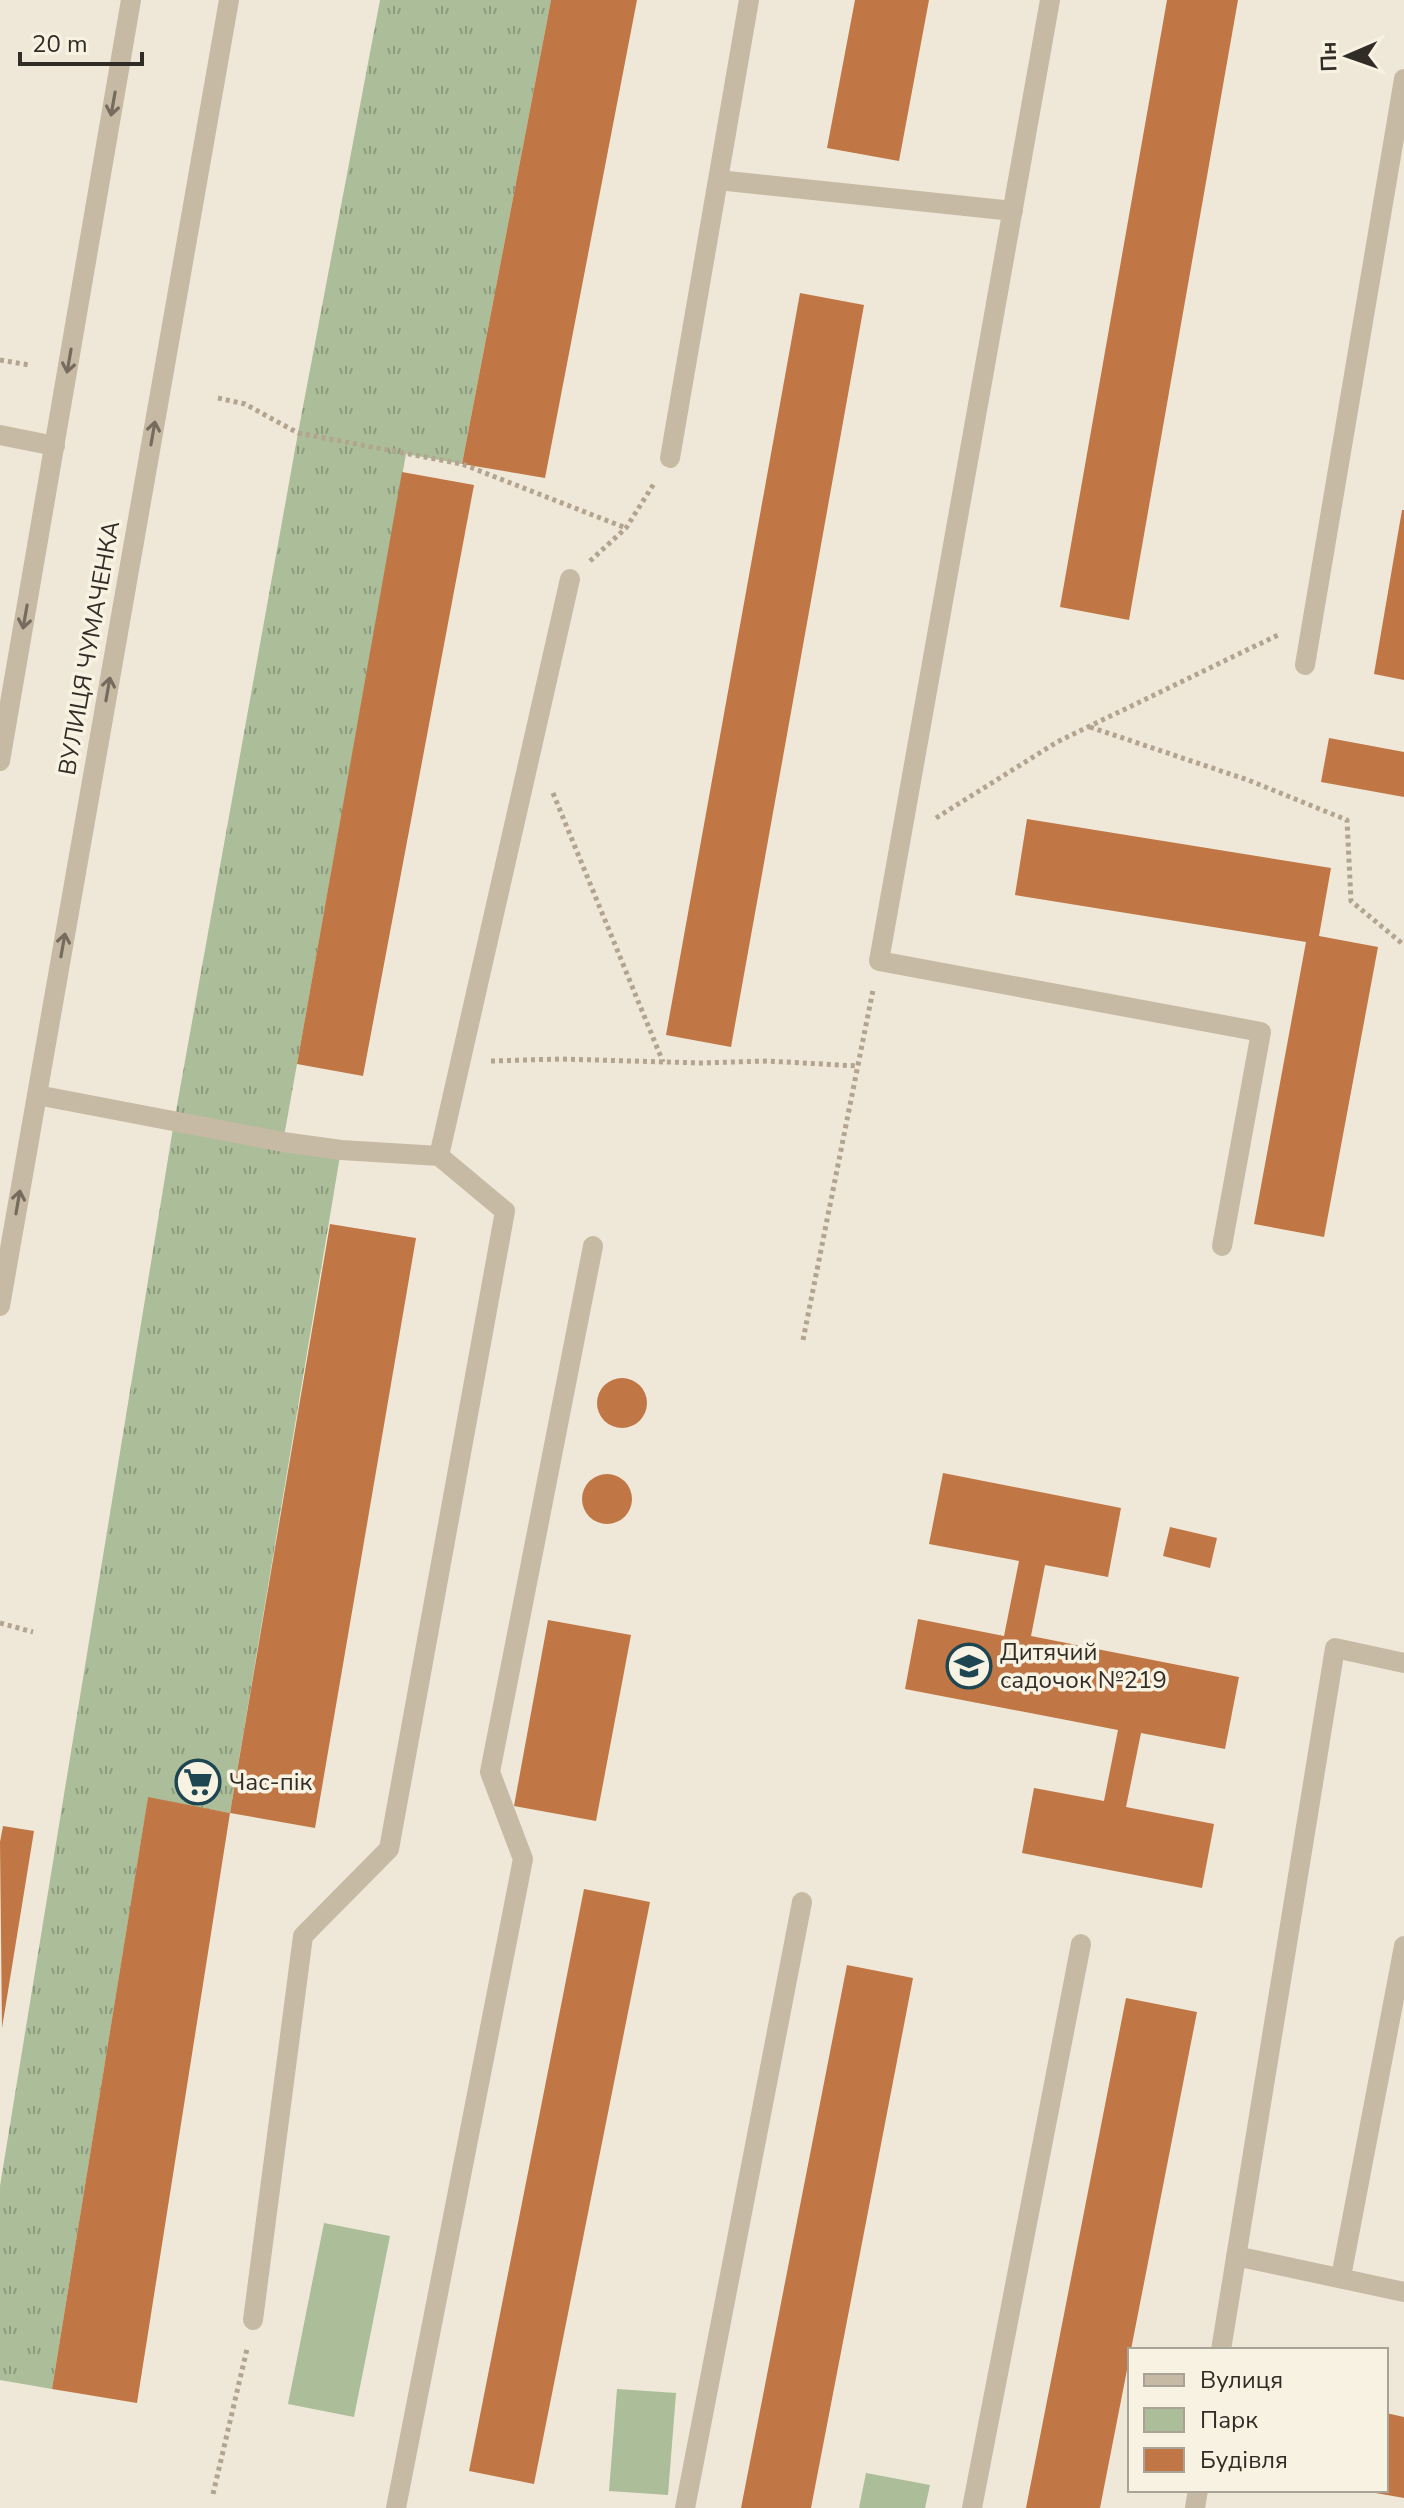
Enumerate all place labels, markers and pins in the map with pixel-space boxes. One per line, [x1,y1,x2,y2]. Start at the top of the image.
place label: Дитячий садочок №219 [1000,1636,1167,1696]
school or university icon: Дитячий садочок №219 [945,1642,993,1690]
supermarket icon: Час-пік [174,1758,222,1806]
place label: Час-пік [229,1766,313,1798]

